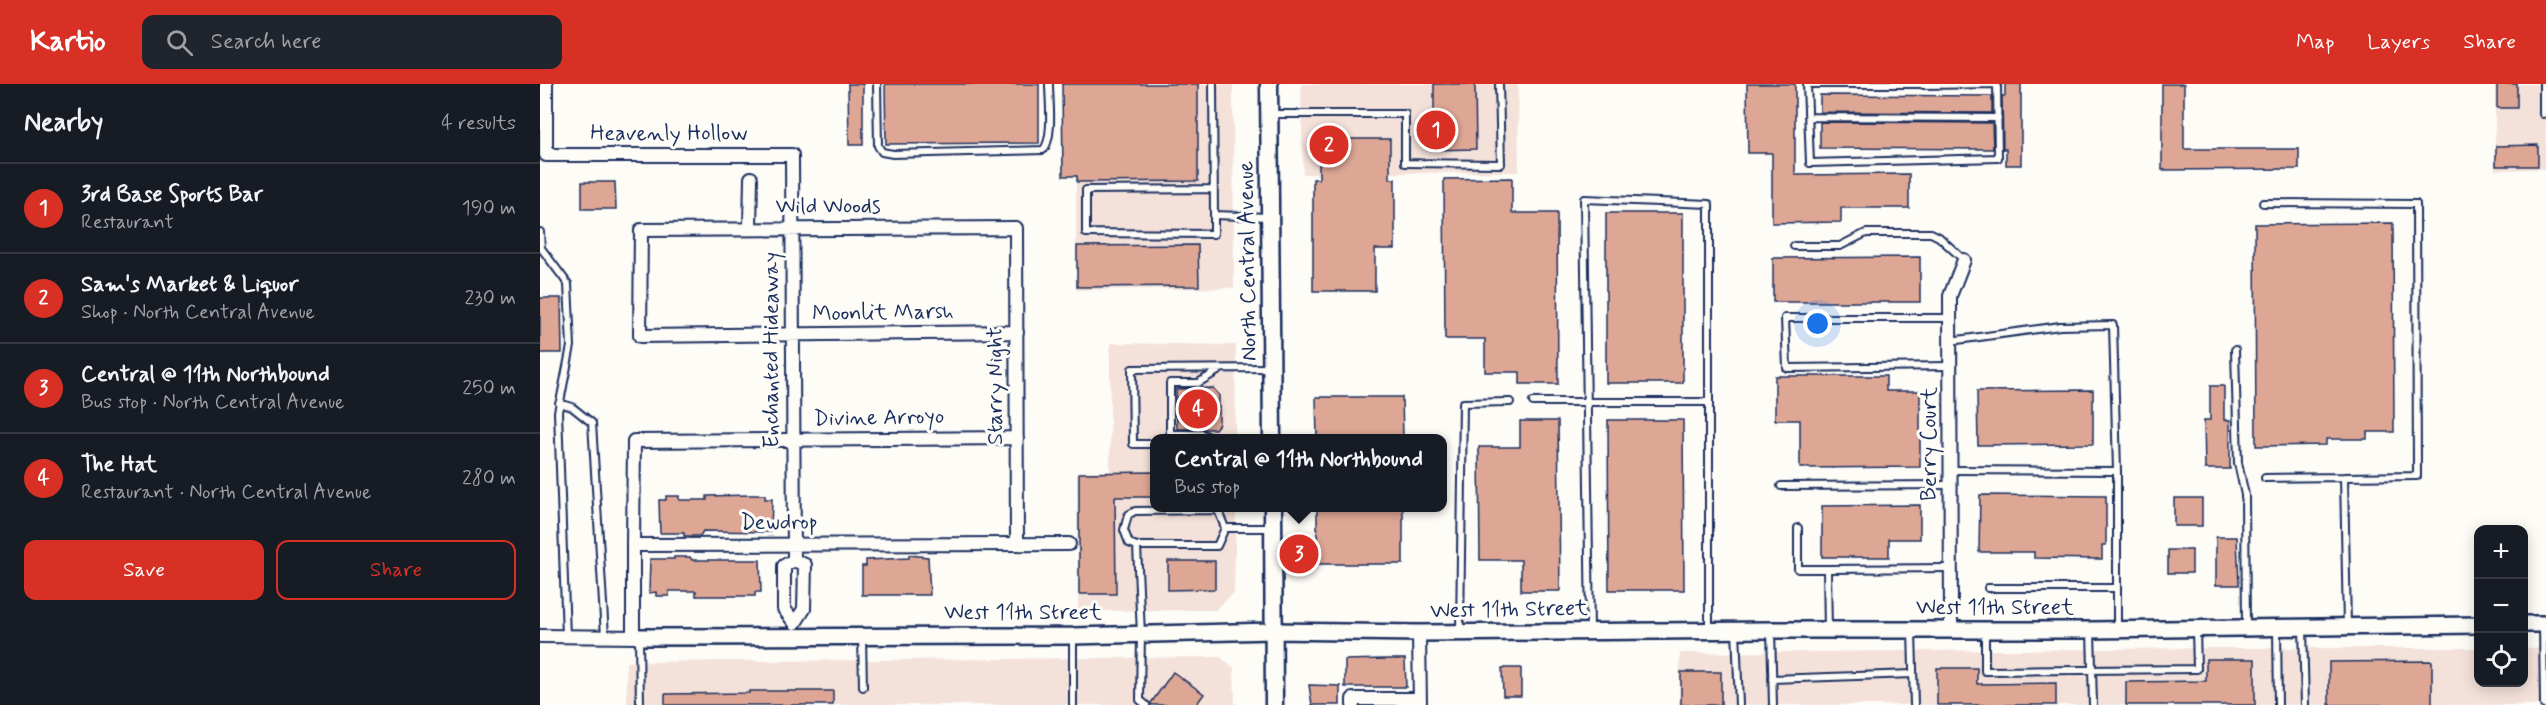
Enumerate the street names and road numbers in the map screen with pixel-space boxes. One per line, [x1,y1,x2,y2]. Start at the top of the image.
street label: Heavenly Hollow [590,120,748,148]
street label: North Central Avenue [1232,161,1264,361]
street label: Wild Woods [775,193,881,221]
street label: Enchanted Hideaway [758,252,786,448]
street label: Moonlit Marsh [812,298,954,328]
street label: Starry Night [982,327,1011,445]
street label: Berry Court [1916,387,1944,501]
street label: Divine Arroyo [813,403,945,433]
street label: Dewdrop [740,509,818,537]
street label: West 11th Street [1916,594,2074,622]
street label: West 11th Street [1430,595,1588,625]
street label: West 11th Street [944,599,1102,627]

